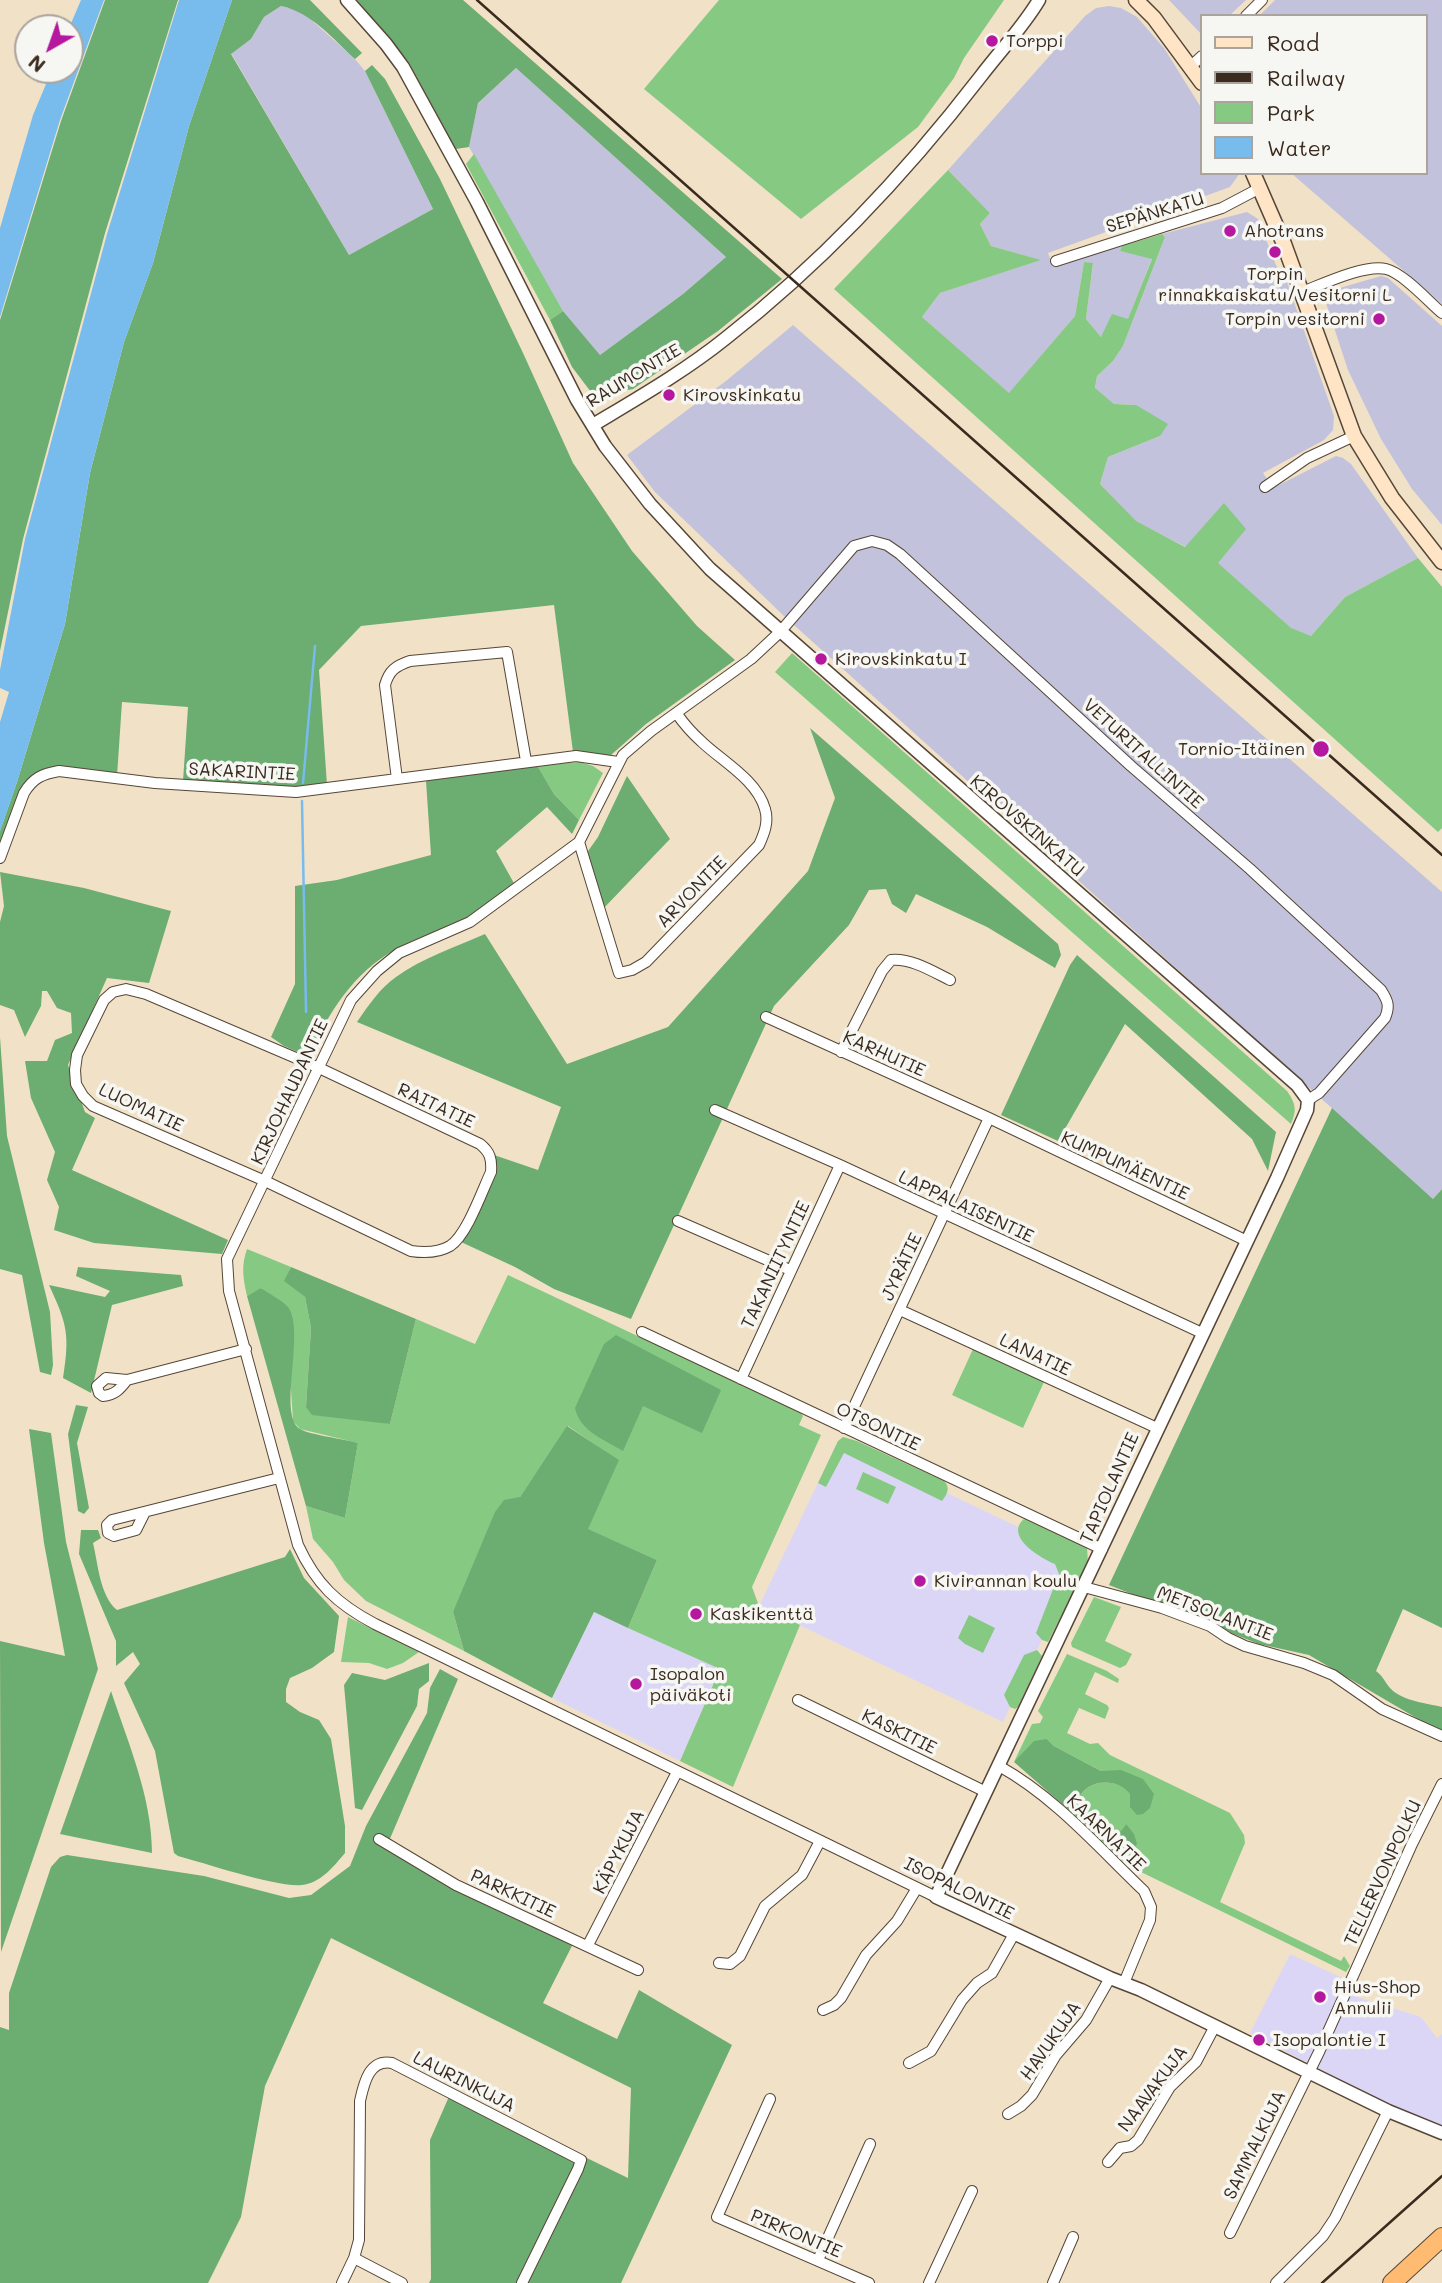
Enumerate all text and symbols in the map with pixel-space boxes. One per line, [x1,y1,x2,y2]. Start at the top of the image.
north arrow [14,14,84,84]
legend [1200,14,1428,175]
text: Road [1267,29,1319,56]
place label: Torppi [1006,30,1063,52]
marker: Torppi [984,33,1000,49]
text: N [23,50,50,78]
text: Railway [1267,64,1346,91]
text: Park [1267,99,1315,126]
text: Water [1267,134,1331,161]
street label: SEPÄNKATU [1103,188,1207,238]
place label: Ahotrans [1244,220,1324,242]
marker: Ahotrans [1222,223,1238,239]
marker: Torpin rinnakkaiskatu/Vesitorni L [1267,244,1283,260]
place label: Torpin rinnakkaiskatu/Vesitorni L [1158,263,1392,306]
place label: Torpin vesitorni [1225,308,1365,330]
marker: Torpin vesitorni [1371,311,1387,327]
street label: RAUMONTIE [583,339,685,413]
place label: Kirovskinkatu [683,384,801,406]
marker: Kirovskinkatu [661,387,677,403]
place label: Kirovskinkatu I [835,648,967,670]
marker: Kirovskinkatu I [813,651,829,667]
street label: VETURITALLINTIE [1078,694,1208,814]
place label: Tornio-Itäinen [1178,738,1305,760]
marker: Tornio-Itäinen [1311,739,1331,759]
street label: SAKARINTIE [188,758,296,786]
street label: KIROVSKINKATU [966,771,1088,881]
street label: ARVONTIE [653,852,731,932]
street label: KIRJOHAUDANTIE [247,1016,333,1168]
street label: KARHUTIE [839,1026,929,1082]
street label: LUOMATIE [95,1079,187,1137]
street label: RAITATIE [394,1079,478,1133]
street label: KUMPUMÄENTIE [1057,1127,1193,1205]
street label: LAPPALAISENTIE [895,1166,1037,1248]
street label: TAKANIITYNTIE [737,1198,815,1332]
street label: JYRÄTIE [877,1230,927,1304]
street label: LANATIE [996,1329,1074,1381]
street label: OTSONTIE [833,1398,923,1456]
street label: TAPIOLANTIE [1076,1429,1144,1547]
place label: Kivirannan koulu [934,1570,1077,1592]
marker: Kivirannan koulu [912,1573,928,1589]
street label: METSOLANTIE [1154,1582,1276,1646]
place label: Kaskikenttä [710,1603,814,1625]
marker: Kaskikenttä [688,1606,704,1622]
place label: Isopalon päiväkoti [650,1663,732,1706]
marker: Isopalon päiväkoti [628,1676,644,1692]
street label: KASKITIE [858,1705,940,1759]
street label: KAARNATIE [1062,1790,1150,1876]
street label: TELLERVONPOLKU [1340,1797,1426,1949]
street label: KÄPYKUJA [589,1806,649,1898]
street label: ISOPALONTIE [901,1853,1017,1925]
street label: PARKKITIE [467,1865,559,1923]
place label: Hius-Shop Annulii [1334,1976,1421,2018]
marker: Hius-Shop Annulii [1312,1989,1328,2005]
street label: HAVUKUJA [1016,1997,1086,2085]
place label: Isopalontie I [1273,2029,1386,2051]
marker: Isopalontie I [1251,2032,1267,2048]
street label: NAAVAKUJA [1114,2042,1192,2136]
street label: LAURINKUJA [409,2047,519,2117]
street label: SAMMALKUJA [1219,2087,1291,2203]
street label: PIRKONTIE [747,2205,845,2263]

